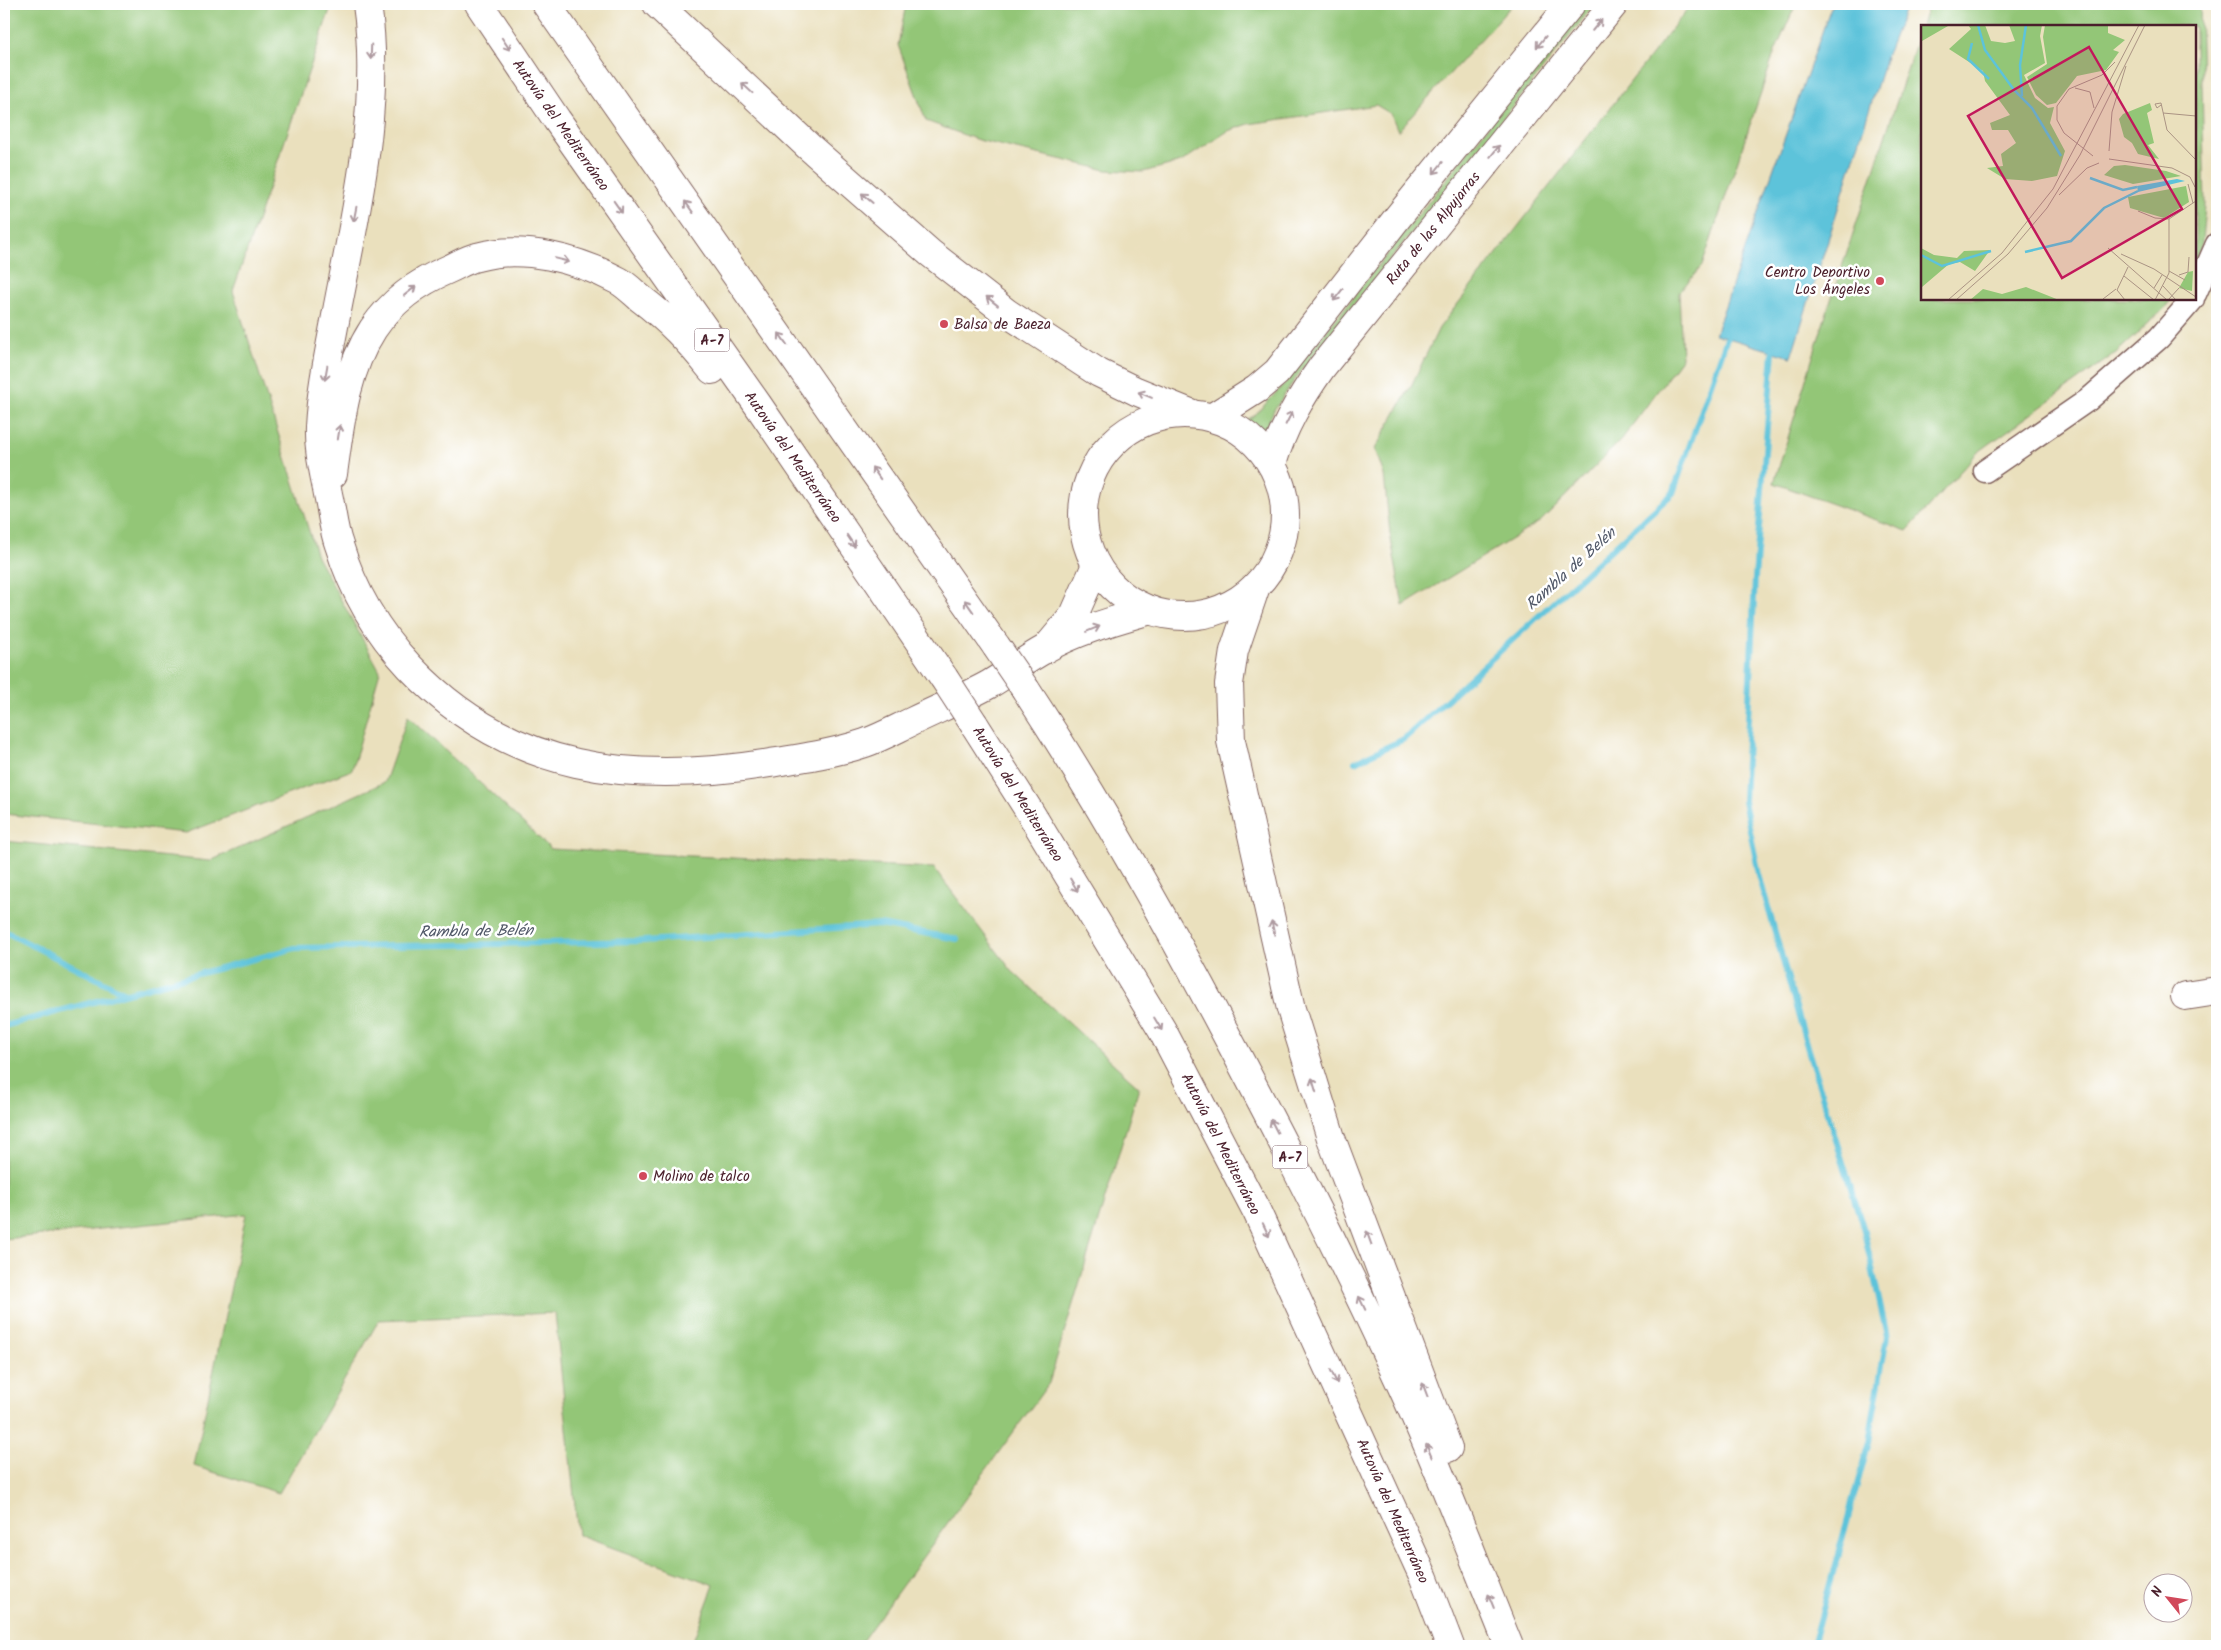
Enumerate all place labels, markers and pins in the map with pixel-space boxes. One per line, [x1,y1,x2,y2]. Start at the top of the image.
place label: Centro Deportivo Los Ángeles [1765,261,1871,302]
marker: Centro Deportivo Los Ángeles [1874,275,1886,287]
place label: Balsa de Baeza [954,313,1051,337]
marker: Balsa de Baeza [938,318,950,330]
place label: Molino de talco [653,1165,750,1189]
marker: Molino de talco [637,1170,649,1182]

